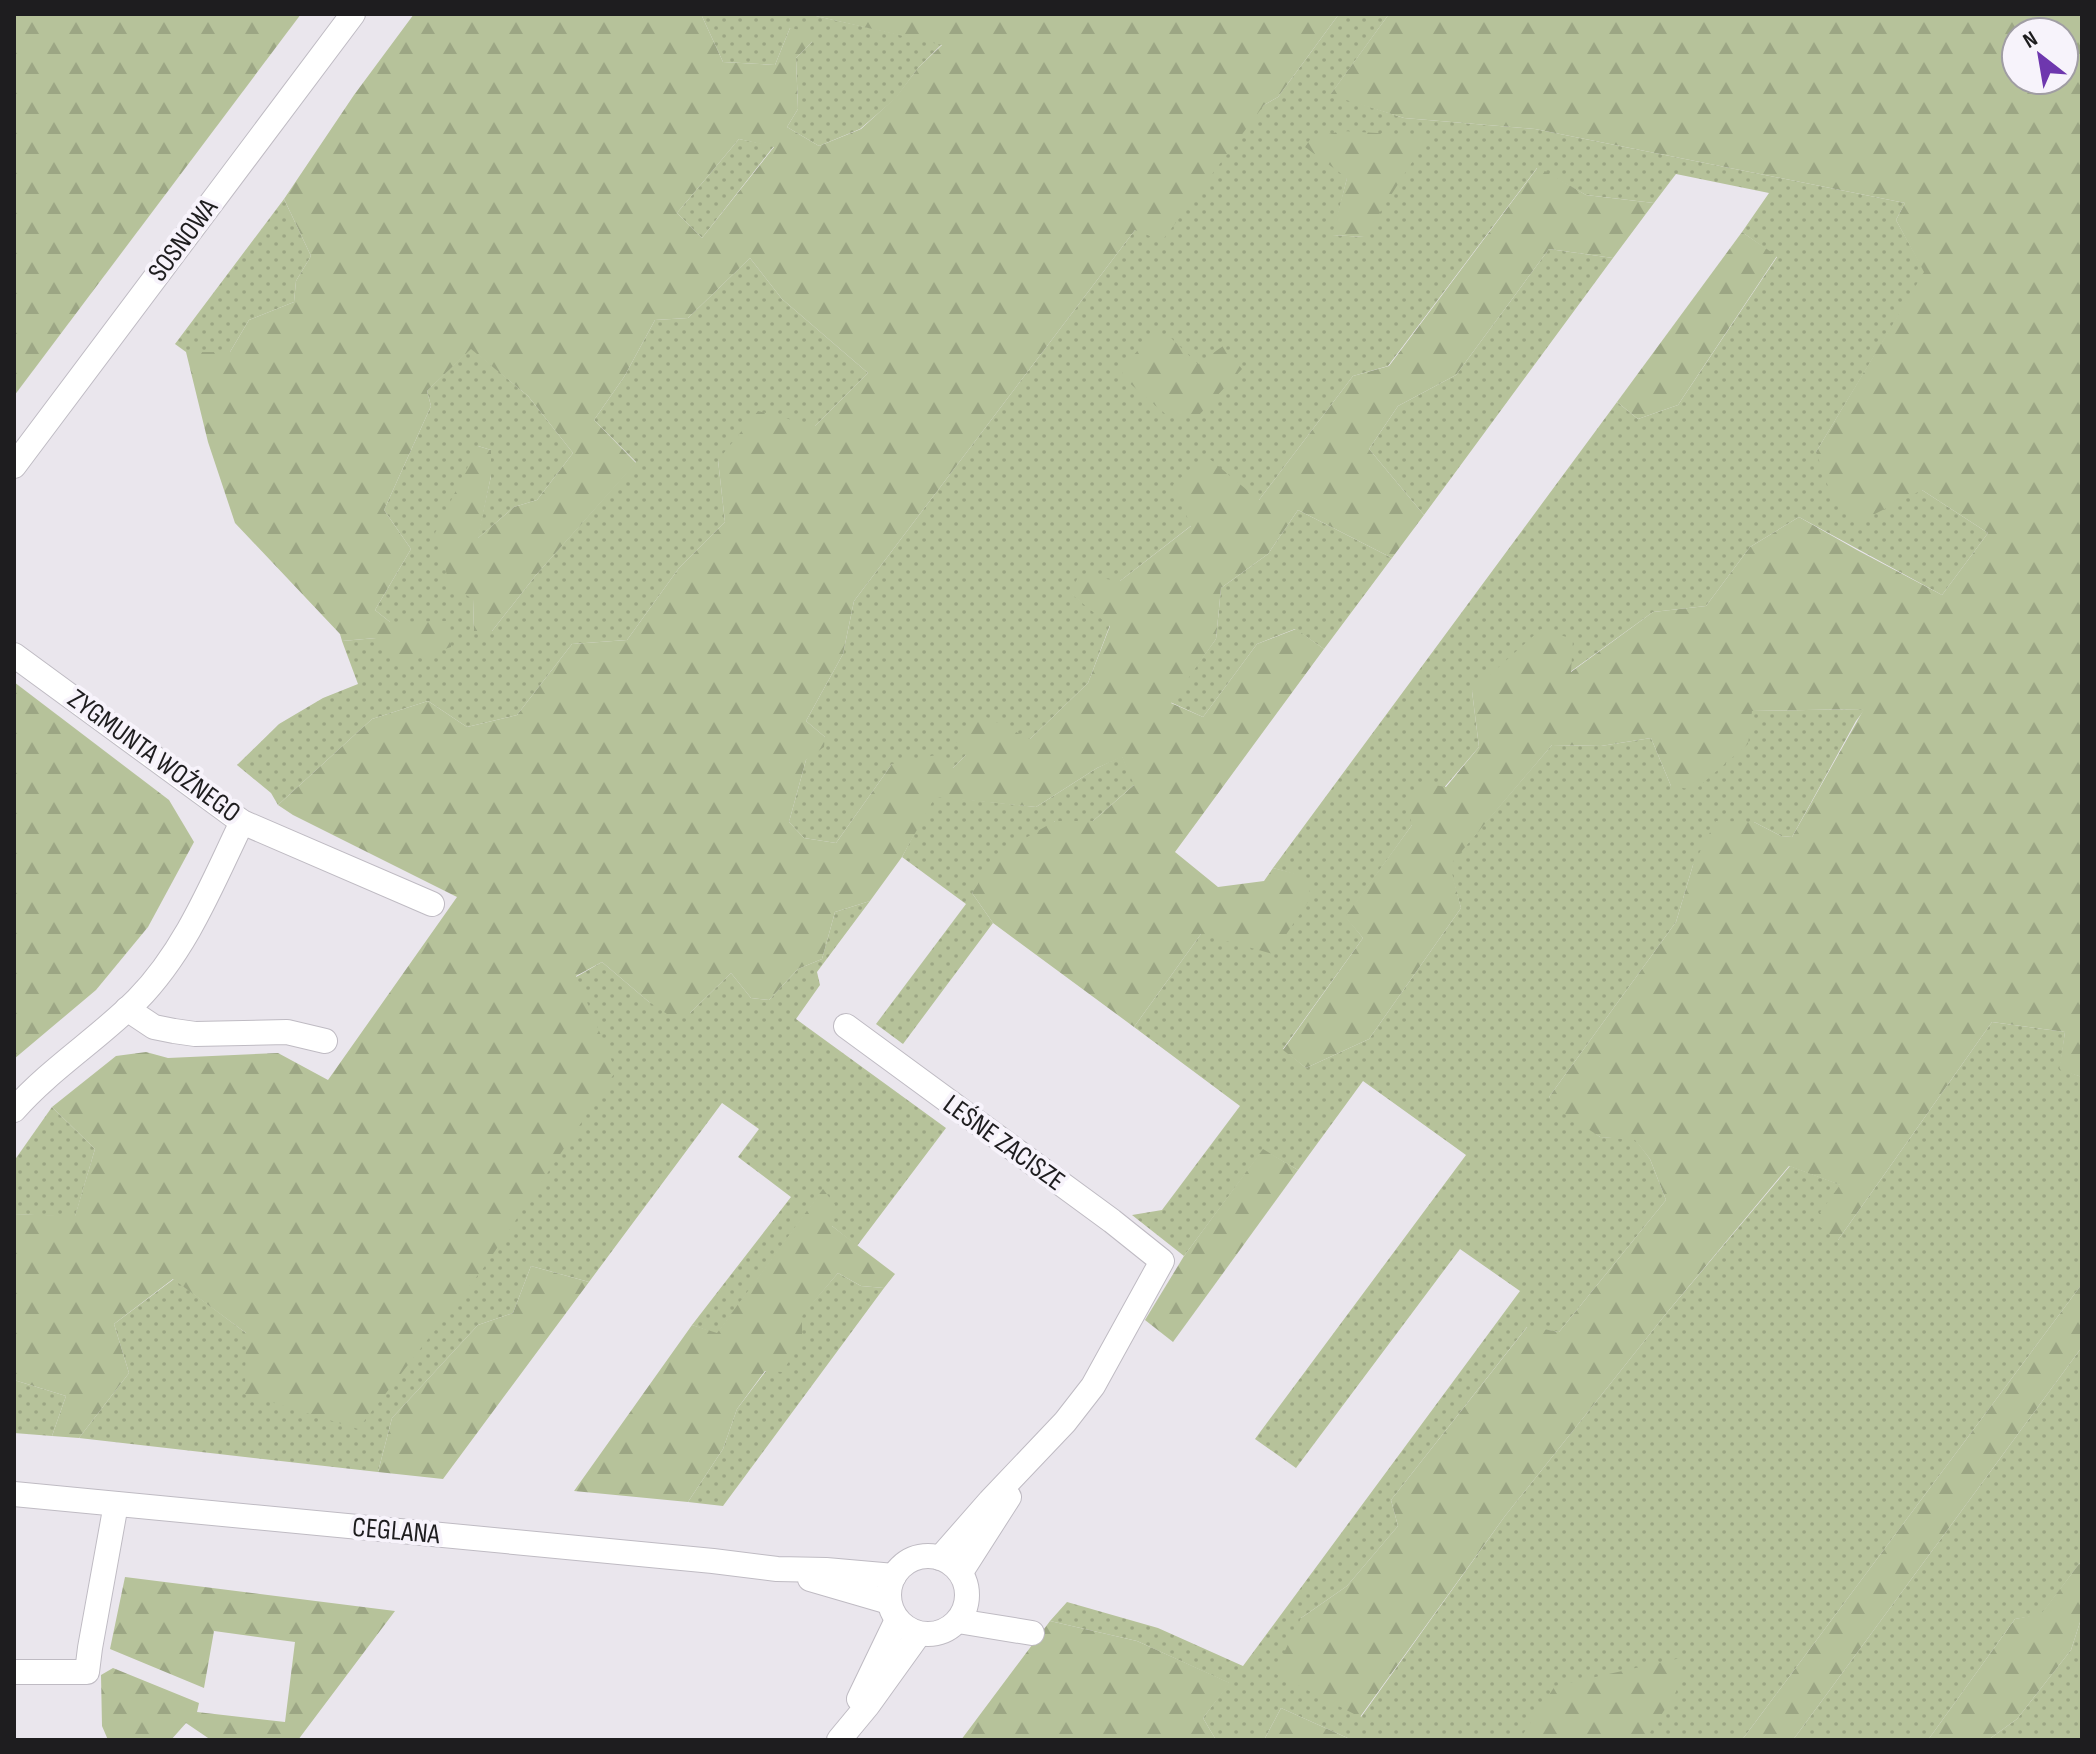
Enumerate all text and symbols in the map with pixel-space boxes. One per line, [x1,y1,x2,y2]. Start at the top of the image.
north arrow [2000,16,2080,96]
text: N [2018,26,2042,55]
street label: SOSNOWA [141,191,225,288]
street label: ZYGMUNTA WOŹNEGO [61,682,247,830]
street label: LEŚNE ZACISZE [937,1088,1071,1198]
street label: CEGLANA [351,1511,442,1551]

